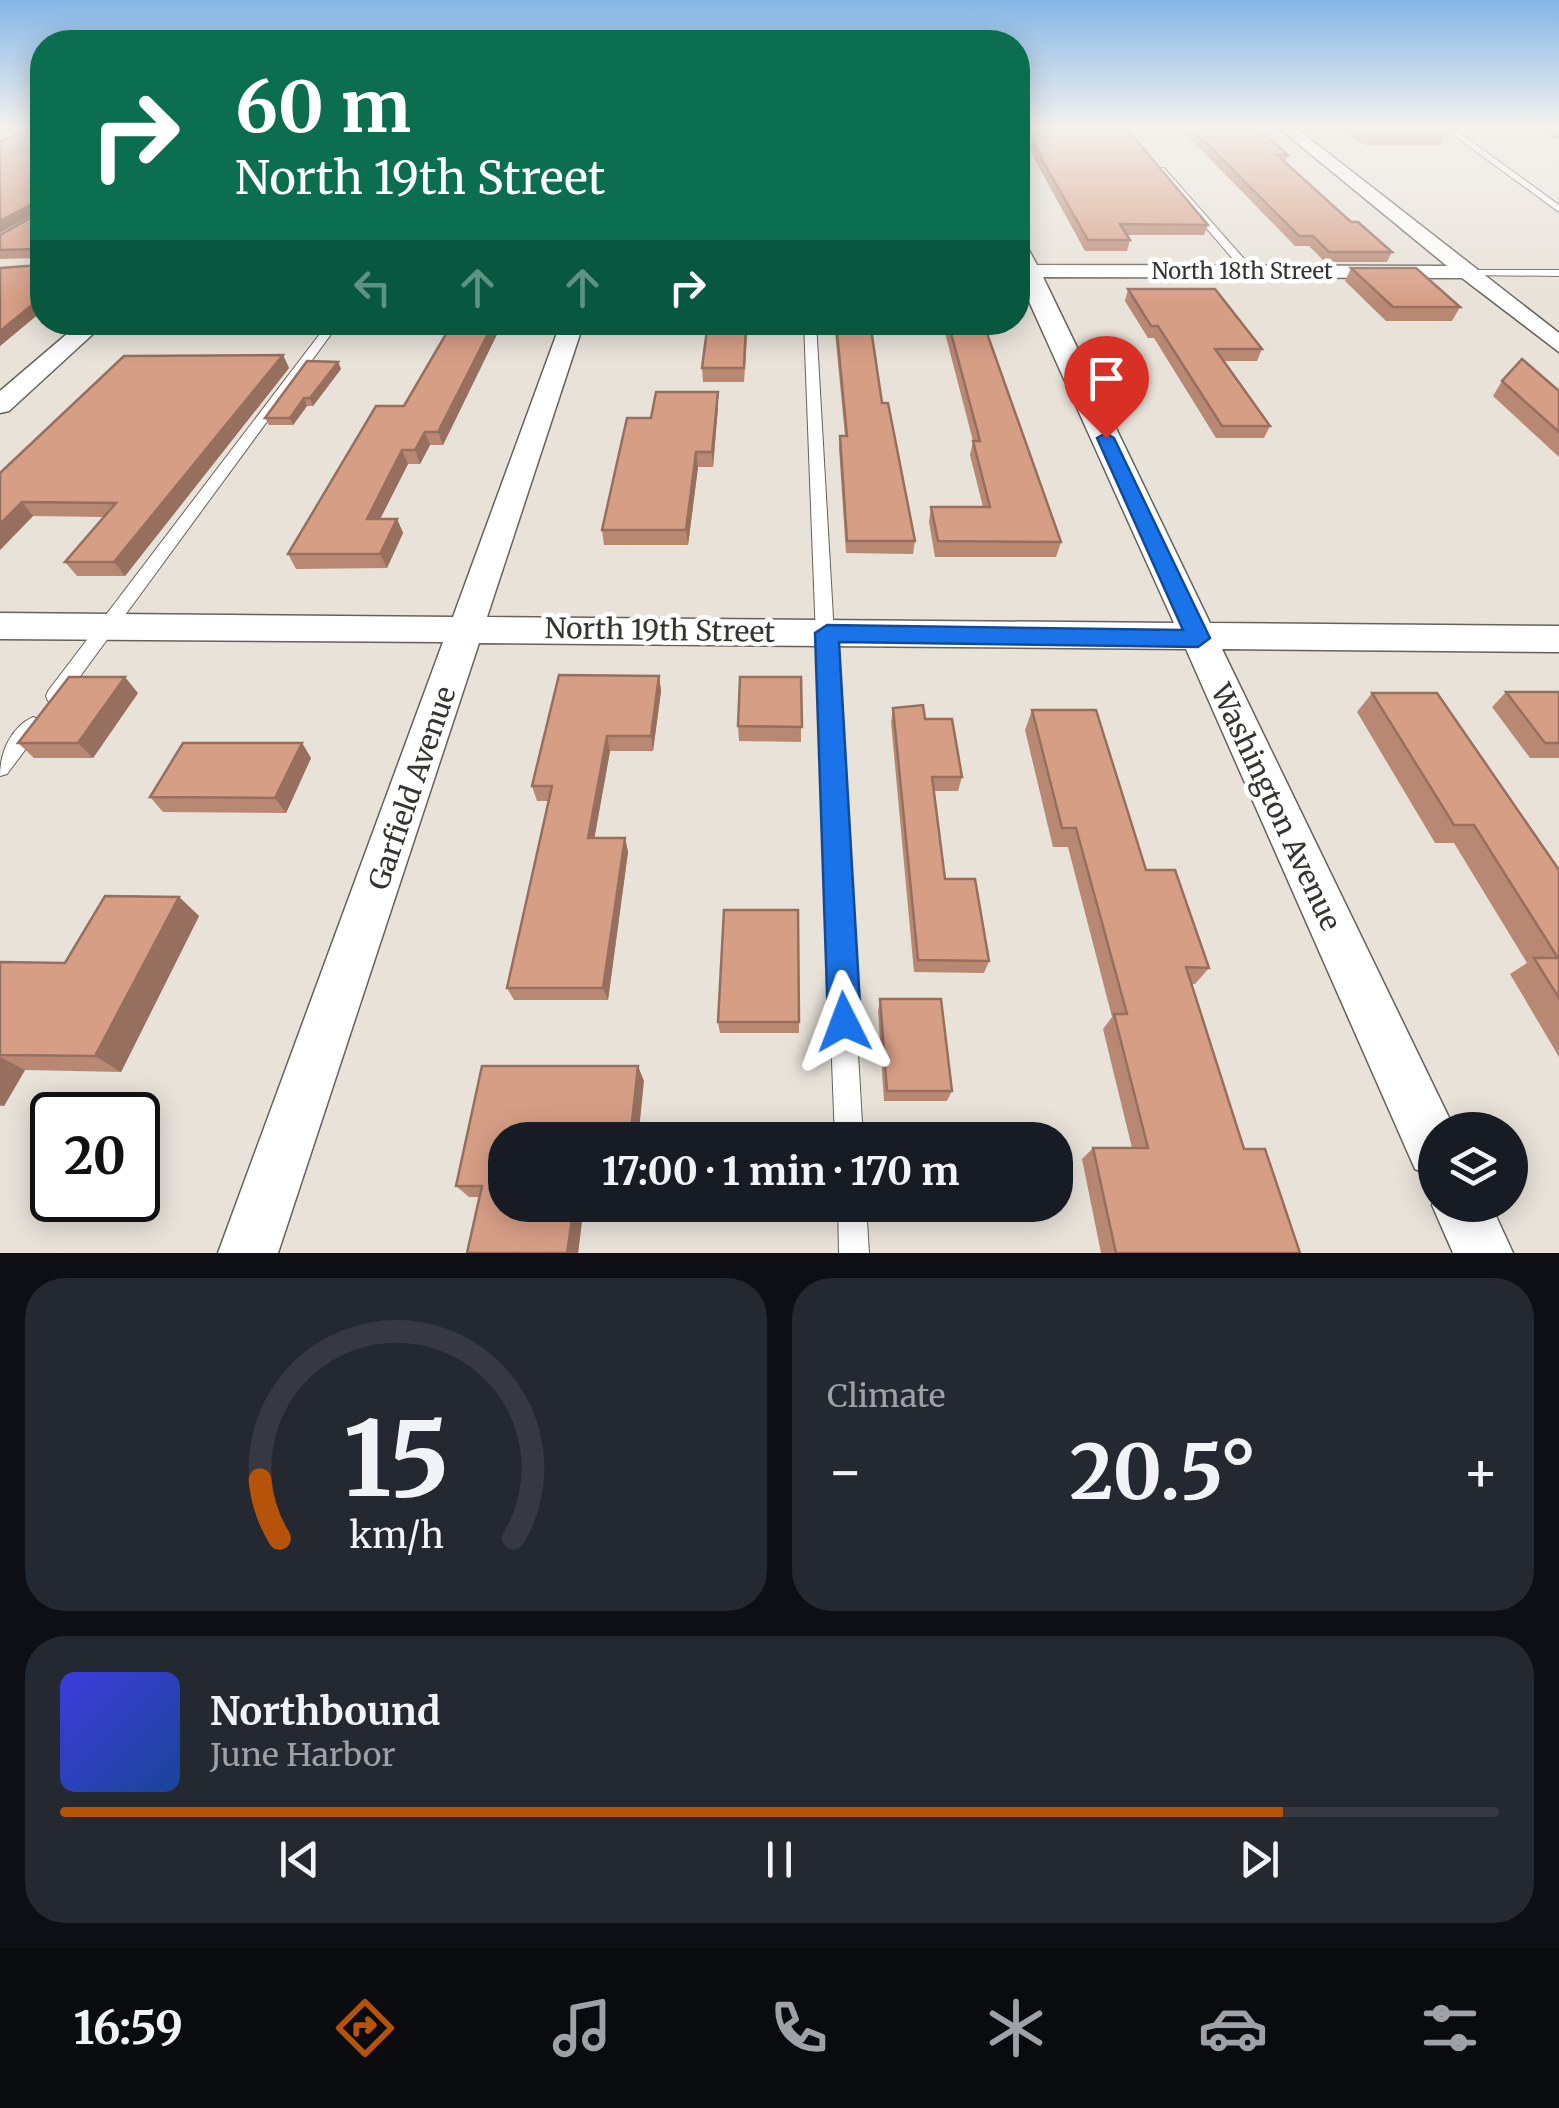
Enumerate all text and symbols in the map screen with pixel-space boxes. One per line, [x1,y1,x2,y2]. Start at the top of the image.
text: 60 m [235,63,411,151]
icon: right [70,70,200,200]
text: North 19th Street [235,150,605,206]
street label: North 18th Street [1151,257,1333,285]
icon: left [345,260,400,315]
icon: ahead [450,260,505,315]
icon: ahead [555,260,610,315]
icon: right [660,260,715,315]
pin [1064,336,1149,439]
icon: arrive [1079,351,1134,406]
street label: North 19th Street [544,610,776,650]
street label: Washington Avenue [1203,677,1349,936]
street label: Garfield Avenue [360,682,464,894]
position arrow [792,970,896,1074]
speed limit sign: 20 [30,1092,160,1222]
map controls [1418,1112,1528,1222]
button: layers [1418,1112,1528,1222]
text: 17:00 · 1 min · 170 m [602,1148,959,1195]
text: Climate [827,1376,945,1416]
text: 15 [343,1394,449,1524]
text: 20.5° [1069,1425,1257,1519]
text: − [827,1437,864,1506]
text: + [1462,1437,1499,1506]
text: km/h [349,1513,443,1558]
text: Northbound [210,1688,440,1735]
text: June Harbor [210,1735,396,1775]
icon: previous [272,1832,327,1887]
icon: pause [752,1832,807,1887]
icon: next [1232,1832,1287,1887]
icon: directions [330,1993,400,2063]
icon: music [547,1993,617,2063]
icon: phone [764,1993,834,2063]
icon: climate [981,1993,1051,2063]
icon: car [1198,1993,1268,2063]
icon: filters [1415,1993,1485,2063]
text: 16:59 [74,2000,183,2056]

